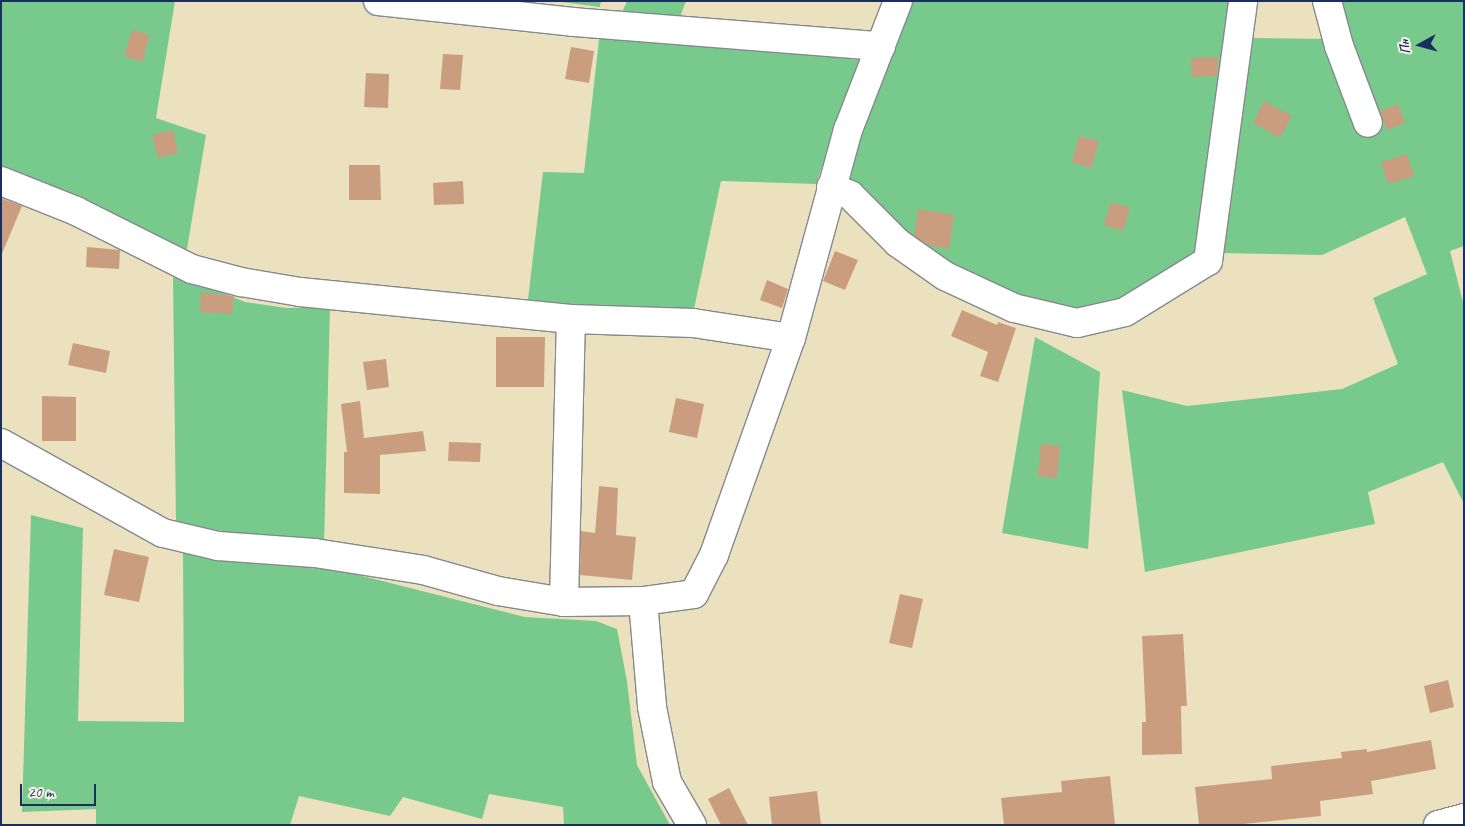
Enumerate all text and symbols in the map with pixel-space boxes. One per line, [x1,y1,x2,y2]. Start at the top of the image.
north arrow [1395,20,1445,70]
text: Пн [1395,39,1414,55]
scale bar [22,774,99,806]
text: 20 m [28,783,54,802]

